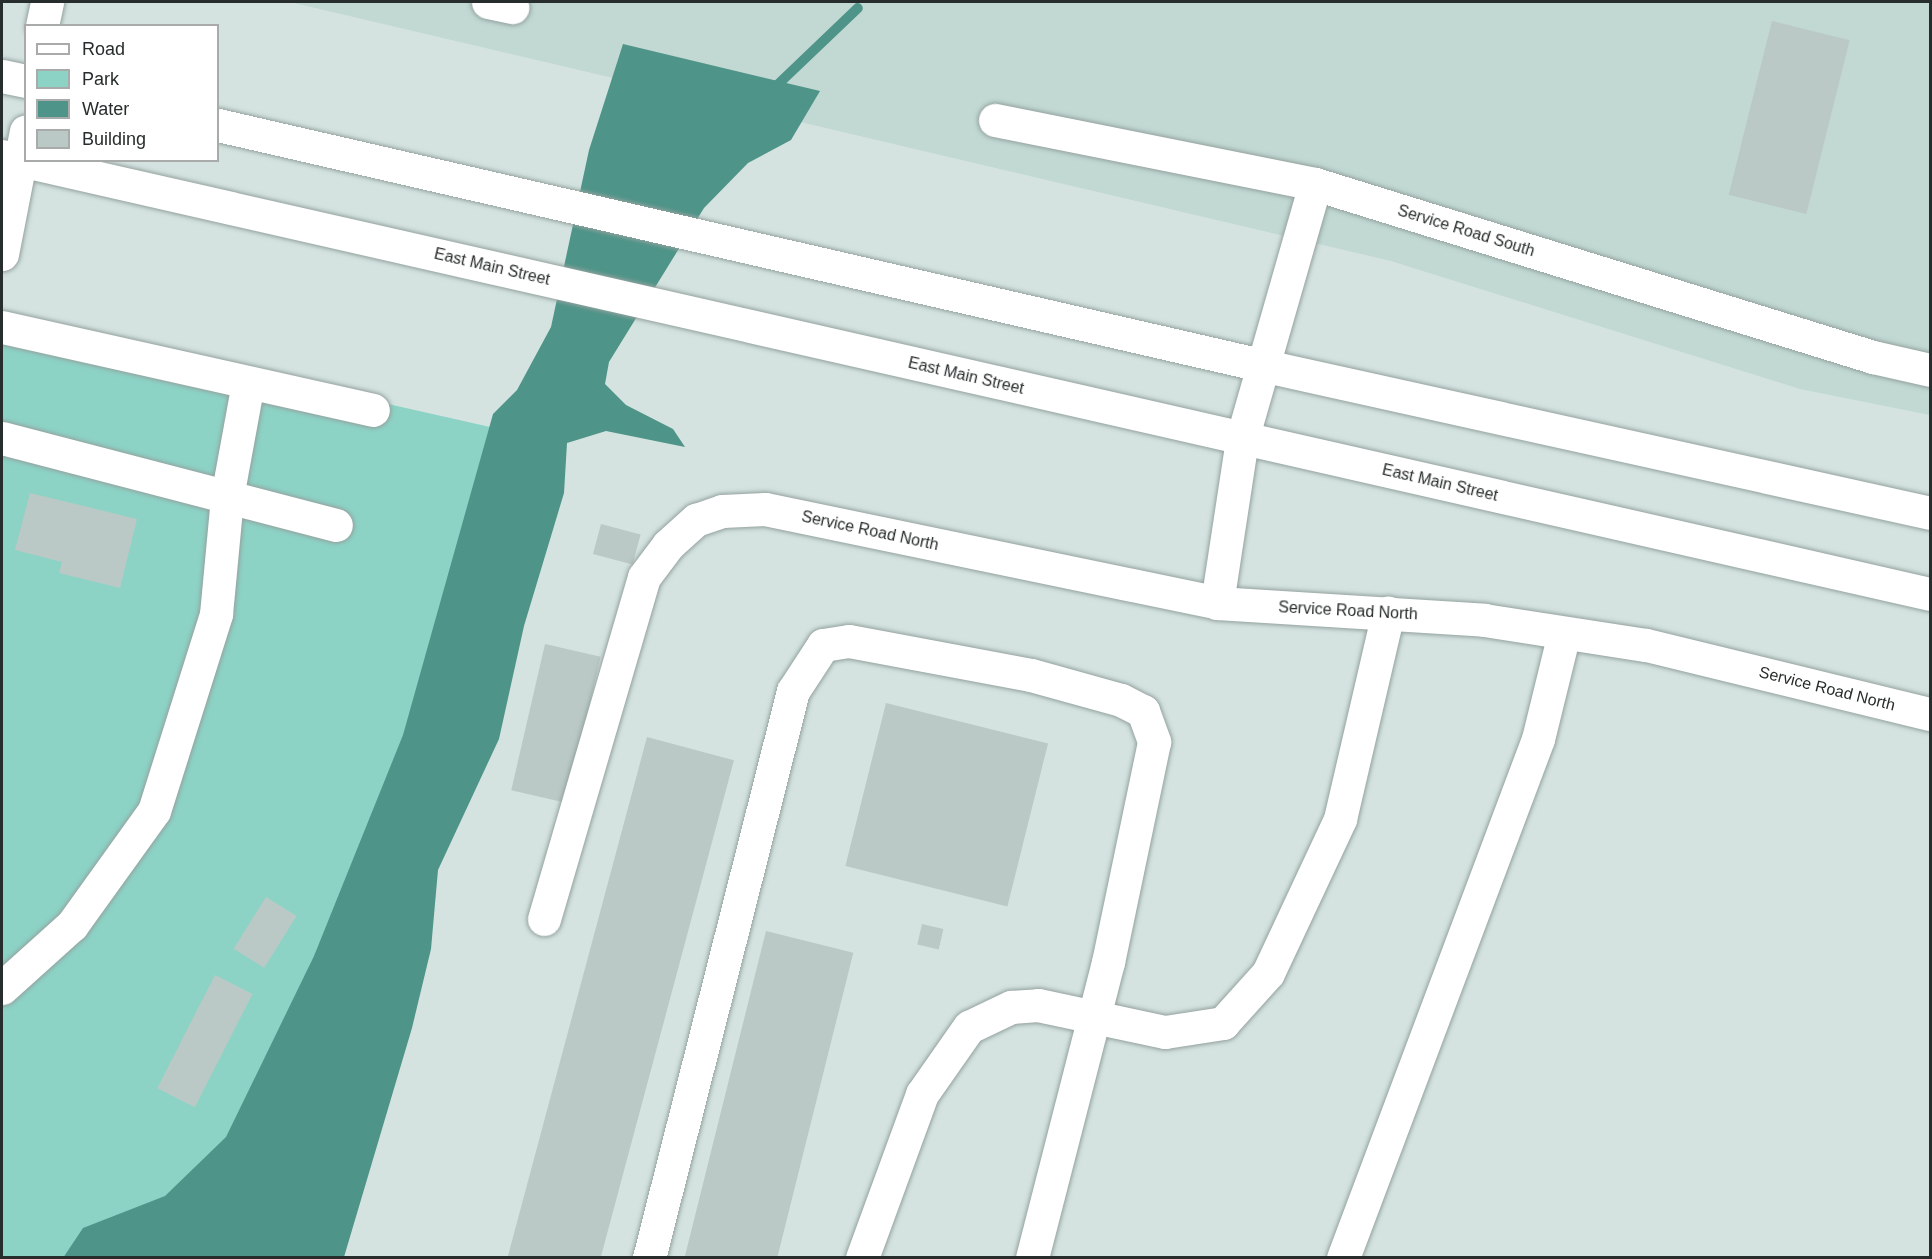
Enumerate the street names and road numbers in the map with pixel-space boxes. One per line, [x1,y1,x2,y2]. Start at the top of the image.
street label: Service Road South [1395,201,1537,261]
street label: East Main Street [432,244,552,290]
street label: East Main Street [906,353,1026,399]
street label: East Main Street [1380,460,1500,506]
street label: Service Road North [800,507,940,555]
street label: Service Road North [1278,598,1418,624]
street label: Service Road North [1757,663,1897,715]

